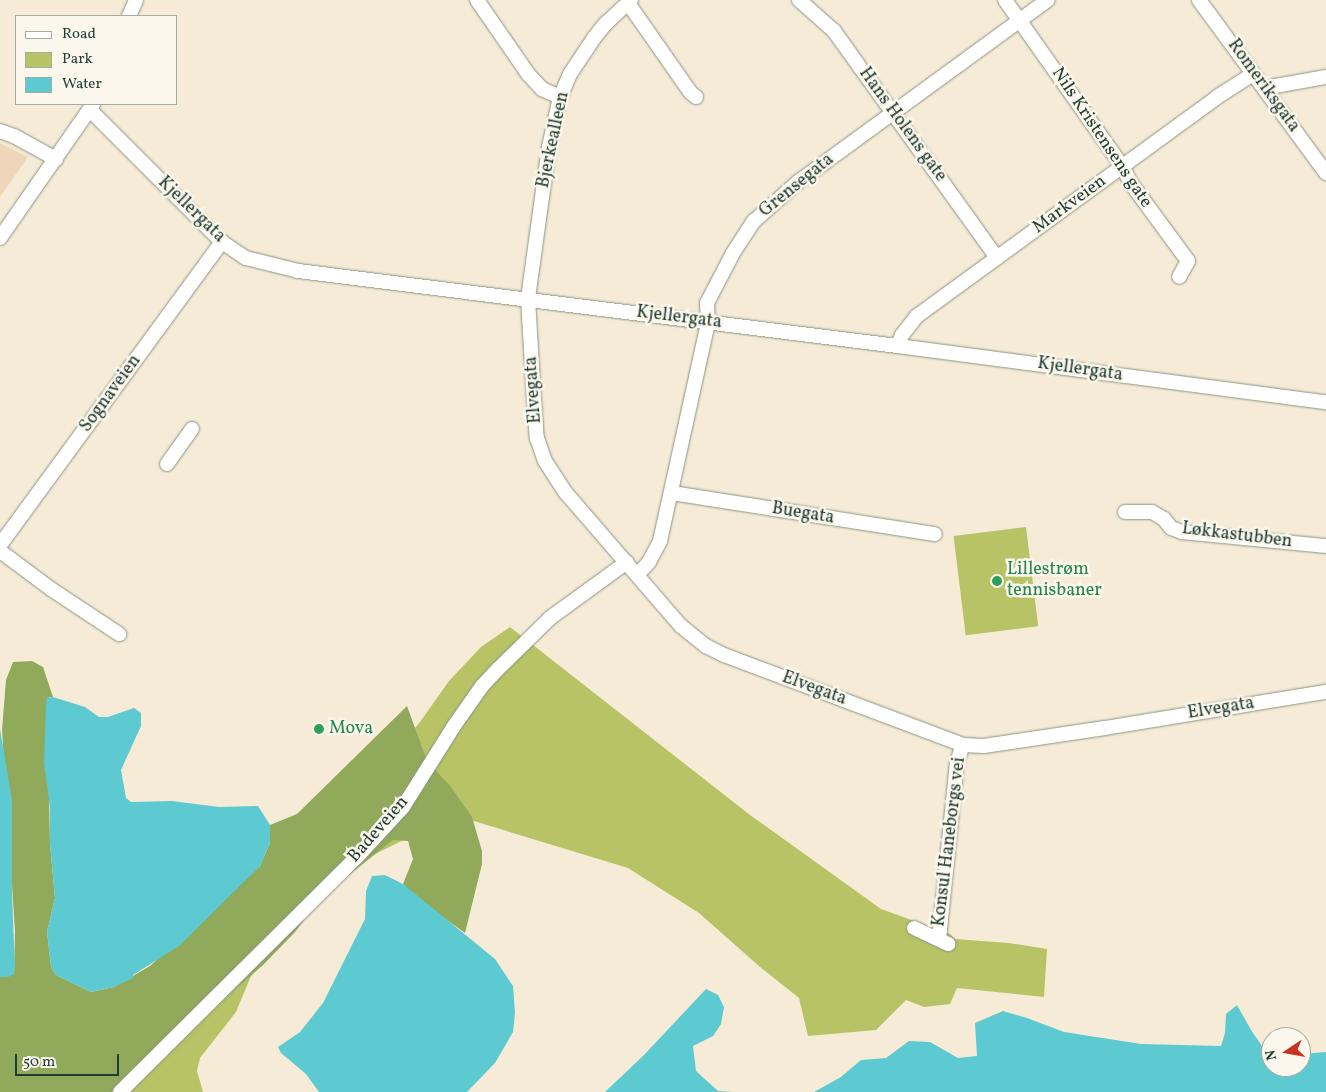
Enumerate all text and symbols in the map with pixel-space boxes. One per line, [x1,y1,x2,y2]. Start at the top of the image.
legend [15,15,178,105]
text: Road [62,24,96,45]
street label: Romeriksgata [1222,35,1304,137]
text: Park [62,49,93,70]
street label: Hans Holens gate [853,64,951,186]
street label: Nils Kristensens gate [1046,64,1156,212]
text: Water [62,74,102,95]
street label: Bjerkealleen [533,90,575,190]
street label: Grensegata [755,149,839,223]
street label: Markveien [1029,171,1111,239]
street label: Kjellergata [153,172,229,248]
street label: Kjellergata [635,302,723,334]
street label: Sognaveien [76,351,146,437]
street label: Kjellergata [1036,353,1124,387]
street label: Elvegata [521,356,547,424]
street label: Buegata [770,498,836,530]
street label: Løkkastubben [1181,519,1293,553]
place label: Lillestrøm tennisbaner [1007,560,1102,602]
marker: Lillestrøm tennisbaner [991,575,1003,587]
street label: Elvegata [779,667,849,711]
street label: Elvegata [1186,693,1256,725]
place label: Mova [329,718,373,740]
marker: Mova [313,723,325,735]
street label: Konsul Haneborgs vei [929,756,971,928]
street label: Badeveien [344,792,414,868]
north arrow [1261,1027,1311,1077]
scale bar [18,1044,121,1076]
text: N [1261,1048,1282,1062]
text: 50 m [23,1052,55,1073]

